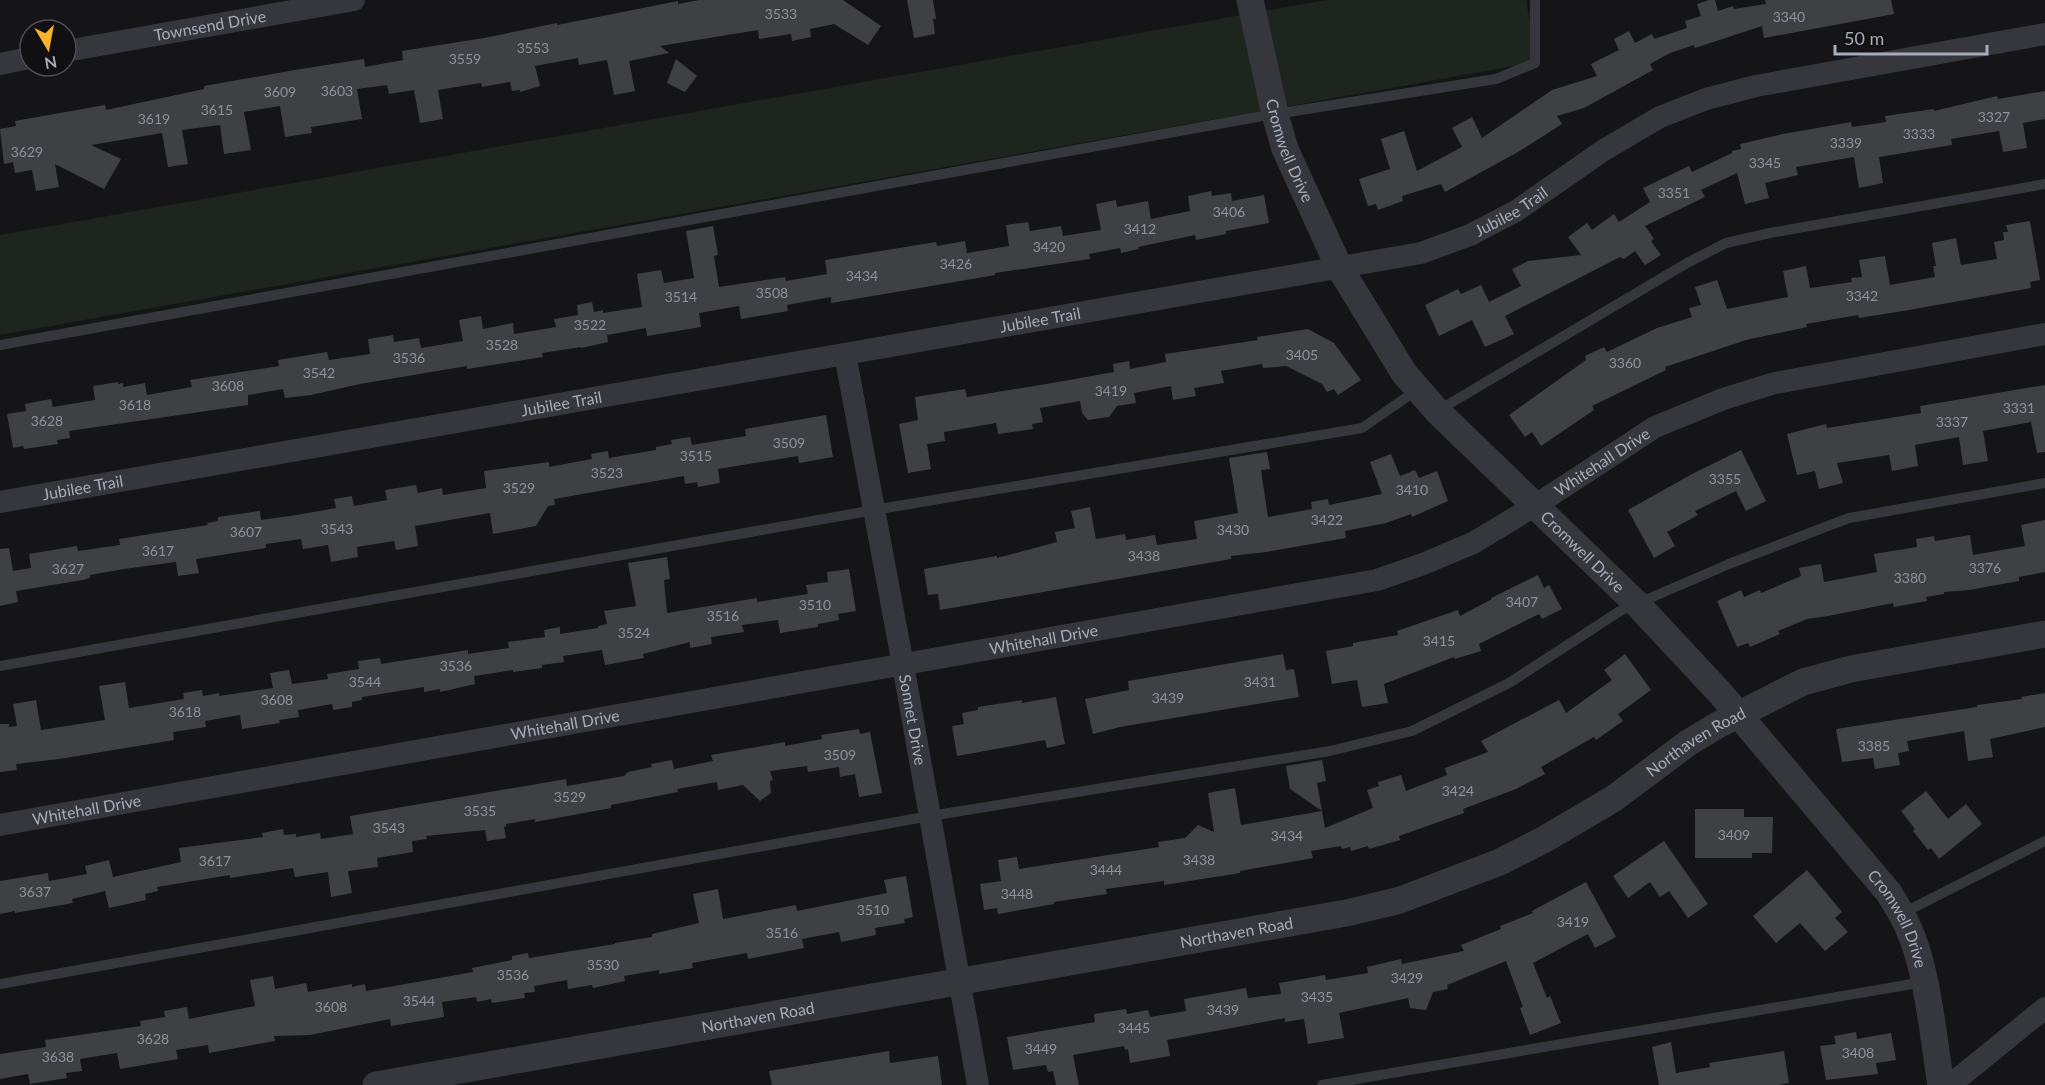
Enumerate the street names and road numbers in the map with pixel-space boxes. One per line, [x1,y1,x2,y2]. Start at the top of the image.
street label: Townsend Drive [152,6,267,44]
street label: Cromwell Drive [1263,97,1318,205]
street label: Jubilee Trail [1471,182,1551,240]
street label: Jubilee Trail [998,303,1082,336]
street label: Jubilee Trail [520,387,603,420]
street label: Whitehall Drive [1550,423,1653,499]
street label: Jubilee Trail [41,471,124,503]
street label: Cromwell Drive [1537,507,1629,596]
street label: Whitehall Drive [988,620,1099,658]
street label: Sonnet Drive [896,673,931,767]
street label: Northaven Road [1642,703,1748,780]
street label: Whitehall Drive [509,705,621,743]
street label: Whitehall Drive [31,790,142,828]
street label: Cromwell Drive [1864,865,1931,970]
street label: Northaven Road [1178,913,1294,951]
street label: Northaven Road [700,997,816,1036]

